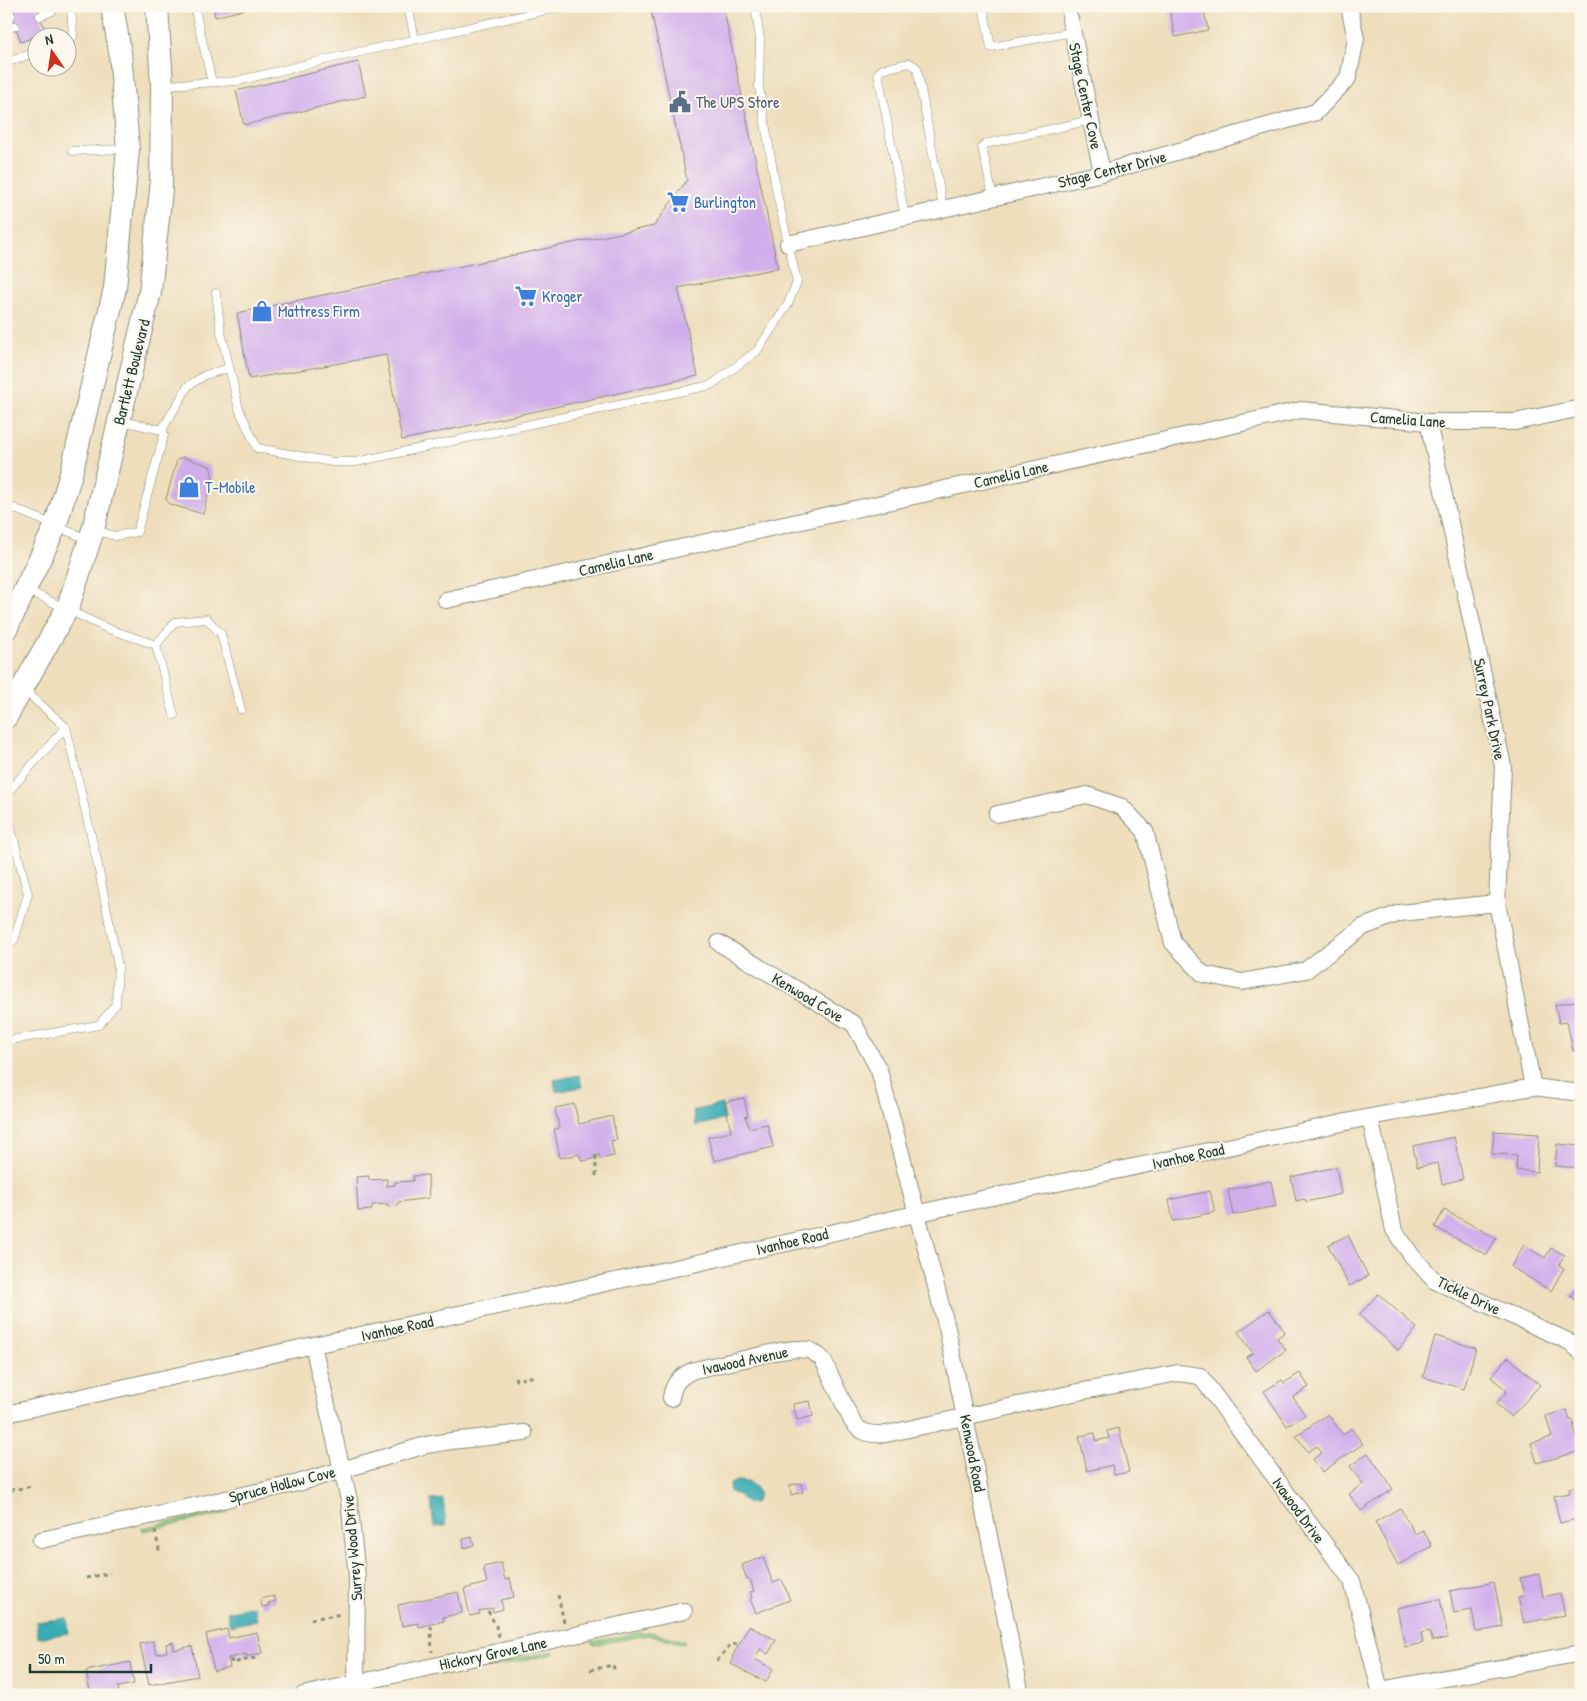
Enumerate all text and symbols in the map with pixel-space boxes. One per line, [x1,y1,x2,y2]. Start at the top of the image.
north arrow [28,28,78,78]
text: N [43,29,55,49]
street label: Stage Center Cove [1064,41,1108,152]
public building icon: The UPS Store [667,89,693,115]
place label: The UPS Store [696,91,780,113]
street label: Stage Center Drive [1056,145,1169,193]
supermarket icon: Burlington [665,189,691,215]
place label: Burlington [694,191,756,213]
supermarket icon: Kroger [513,283,539,309]
place label: Kroger [542,285,583,307]
shop icon: Mattress Firm [249,298,275,324]
place label: Mattress Firm [278,300,360,322]
street label: Bartlett Boulevard [107,317,155,427]
street label: Camelia Lane [1369,405,1447,433]
street label: Camelia Lane [972,455,1051,493]
shop icon: T-Mobile [176,474,202,500]
place label: T-Mobile [205,476,256,498]
street label: Camelia Lane [577,543,656,581]
street label: Surrey Park Drive [1468,656,1512,762]
street label: Kenwood Cove [768,967,849,1027]
street label: Ivanhoe Road [1150,1138,1226,1174]
street label: Ivanhoe Road [754,1222,830,1260]
street label: Tickle Drive [1433,1270,1505,1320]
street label: Ivanhoe Road [359,1310,435,1346]
street label: Ivawood Avenue [700,1340,791,1380]
street label: Kenwood Road [955,1412,991,1494]
street label: Spruce Hollow Cove [226,1460,338,1508]
street label: Ivawood Drive [1268,1472,1331,1548]
street label: Surrey Wood Drive [336,1494,368,1602]
street label: Hickory Grove Lane [437,1631,549,1675]
scale bar [30,1641,151,1673]
text: 50 m [38,1648,65,1669]

